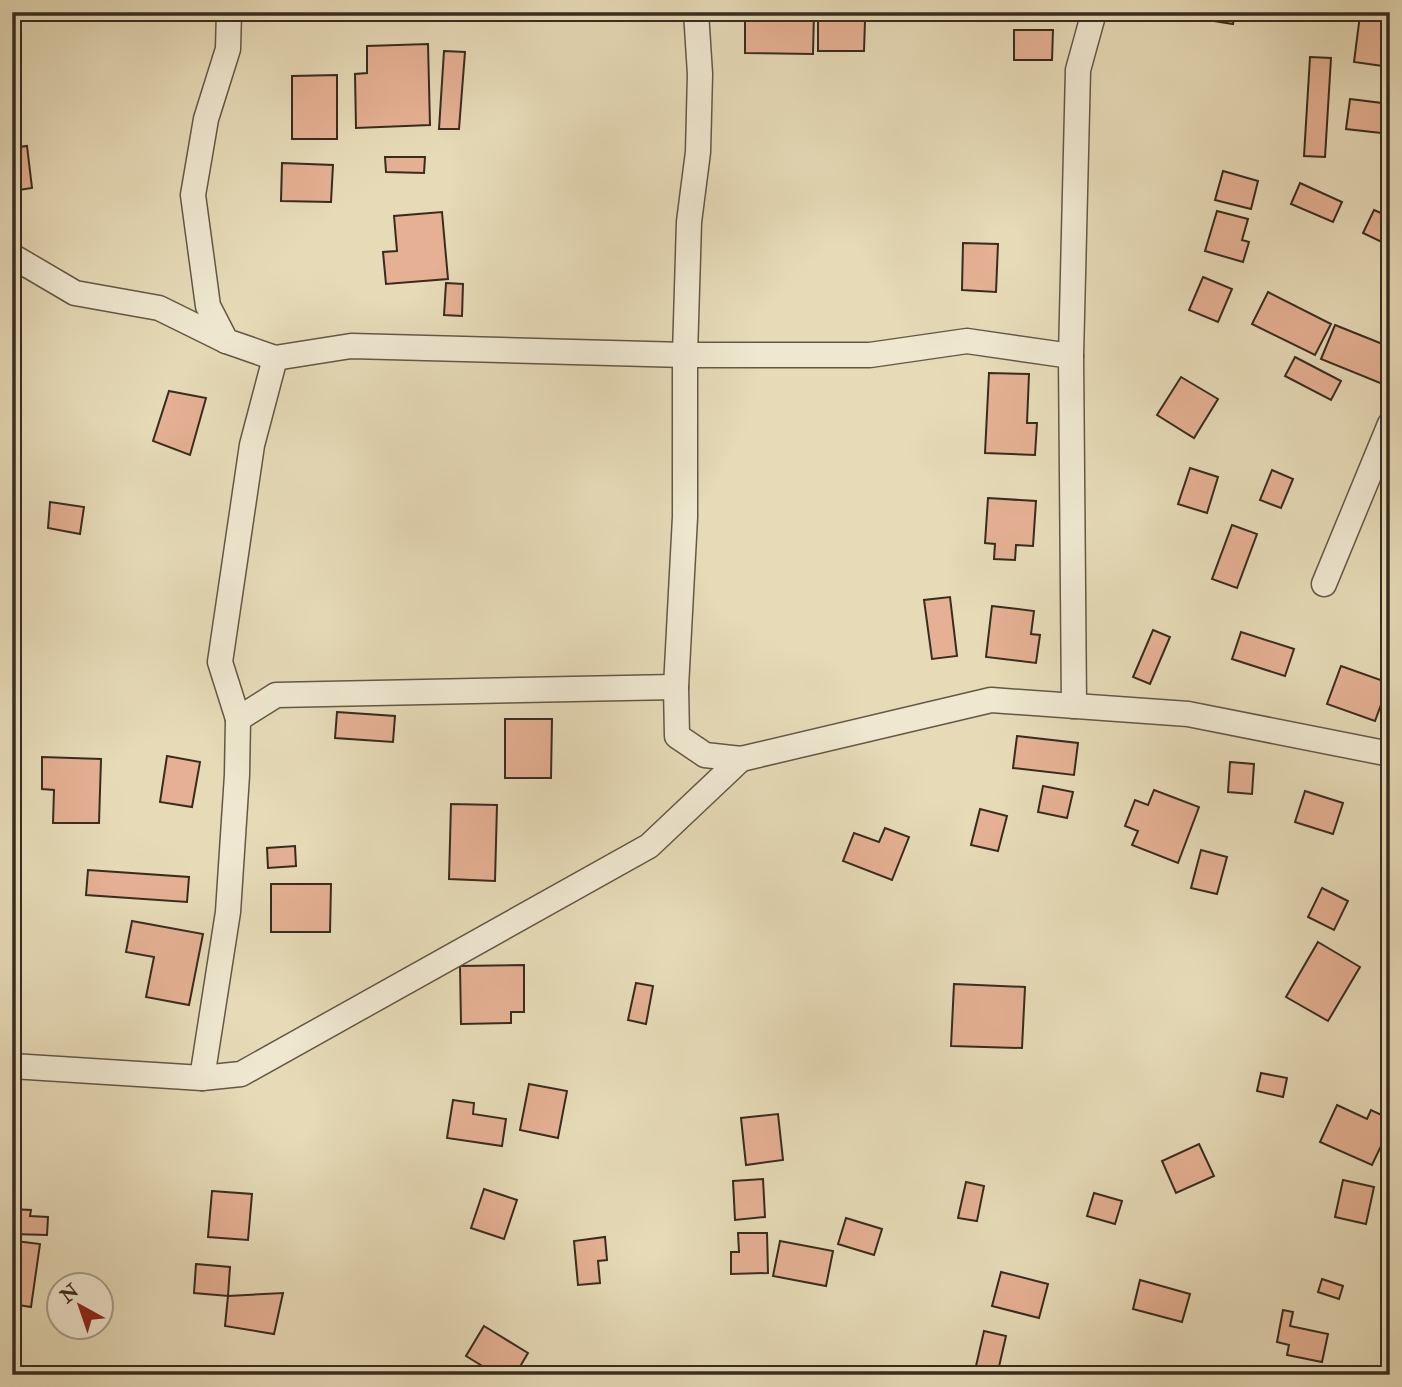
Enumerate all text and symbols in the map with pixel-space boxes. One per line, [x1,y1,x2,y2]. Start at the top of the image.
north arrow [46,1272,116,1342]
text: N [55,1278,85,1309]

